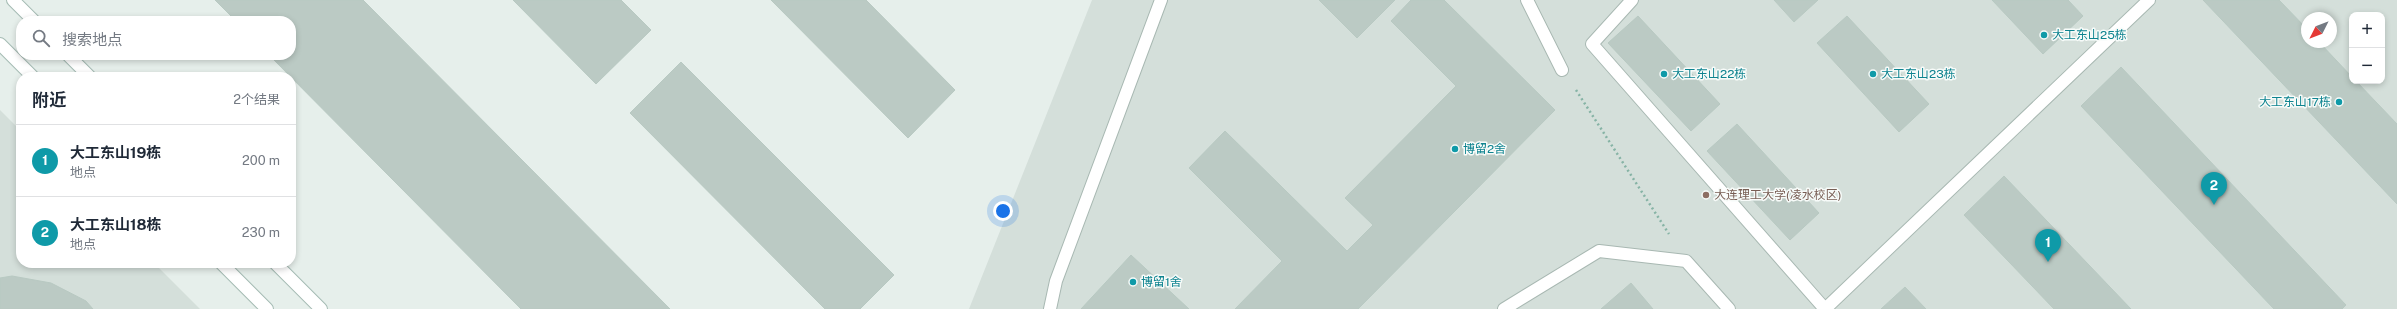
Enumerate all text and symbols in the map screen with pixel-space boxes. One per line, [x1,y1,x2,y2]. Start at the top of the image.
north arrow [2301,12,2337,48]
map controls [2349,12,2385,84]
button: + [2349,12,2385,48]
search box [16,16,296,60]
icon: search [30,27,52,49]
place label: 大工东山25栋 [2052,28,2127,42]
marker: 大工东山25栋 [2039,30,2049,40]
text: 搜索地点 [62,31,122,48]
button: − [2349,48,2385,84]
place label: 大工东山22栋 [1672,67,1746,81]
place label: 大工东山23栋 [1881,67,1956,81]
marker: 大工东山22栋 [1659,69,1669,79]
marker: 大工东山23栋 [1868,69,1878,79]
text: 附近 [32,90,66,110]
text: 2个结果 [233,92,280,107]
place label: 大工东山17栋 [2259,95,2331,109]
marker: 大工东山17栋 [2334,97,2344,107]
place label: 博留2舍 [1463,142,1506,156]
text: 大工东山19栋 [70,144,161,161]
marker: 博留2舍 [1450,144,1460,154]
text: 1 [42,153,48,168]
text: 200 m [242,153,280,168]
text: 地点 [70,165,96,180]
pin: 2 [2201,172,2227,205]
place label: 大连理工大学(凌水校区) [1714,188,1841,202]
marker: 大连理工大学(凌水校区) [1701,190,1711,200]
your location [993,201,1013,221]
text: 大工东山18栋 [70,216,162,233]
text: 2 [41,225,49,240]
text: 230 m [242,225,280,240]
pin: 1 [2035,229,2061,262]
text: 地点 [70,237,96,252]
place label: 博留1舍 [1141,275,1182,289]
marker: 博留1舍 [1128,277,1138,287]

